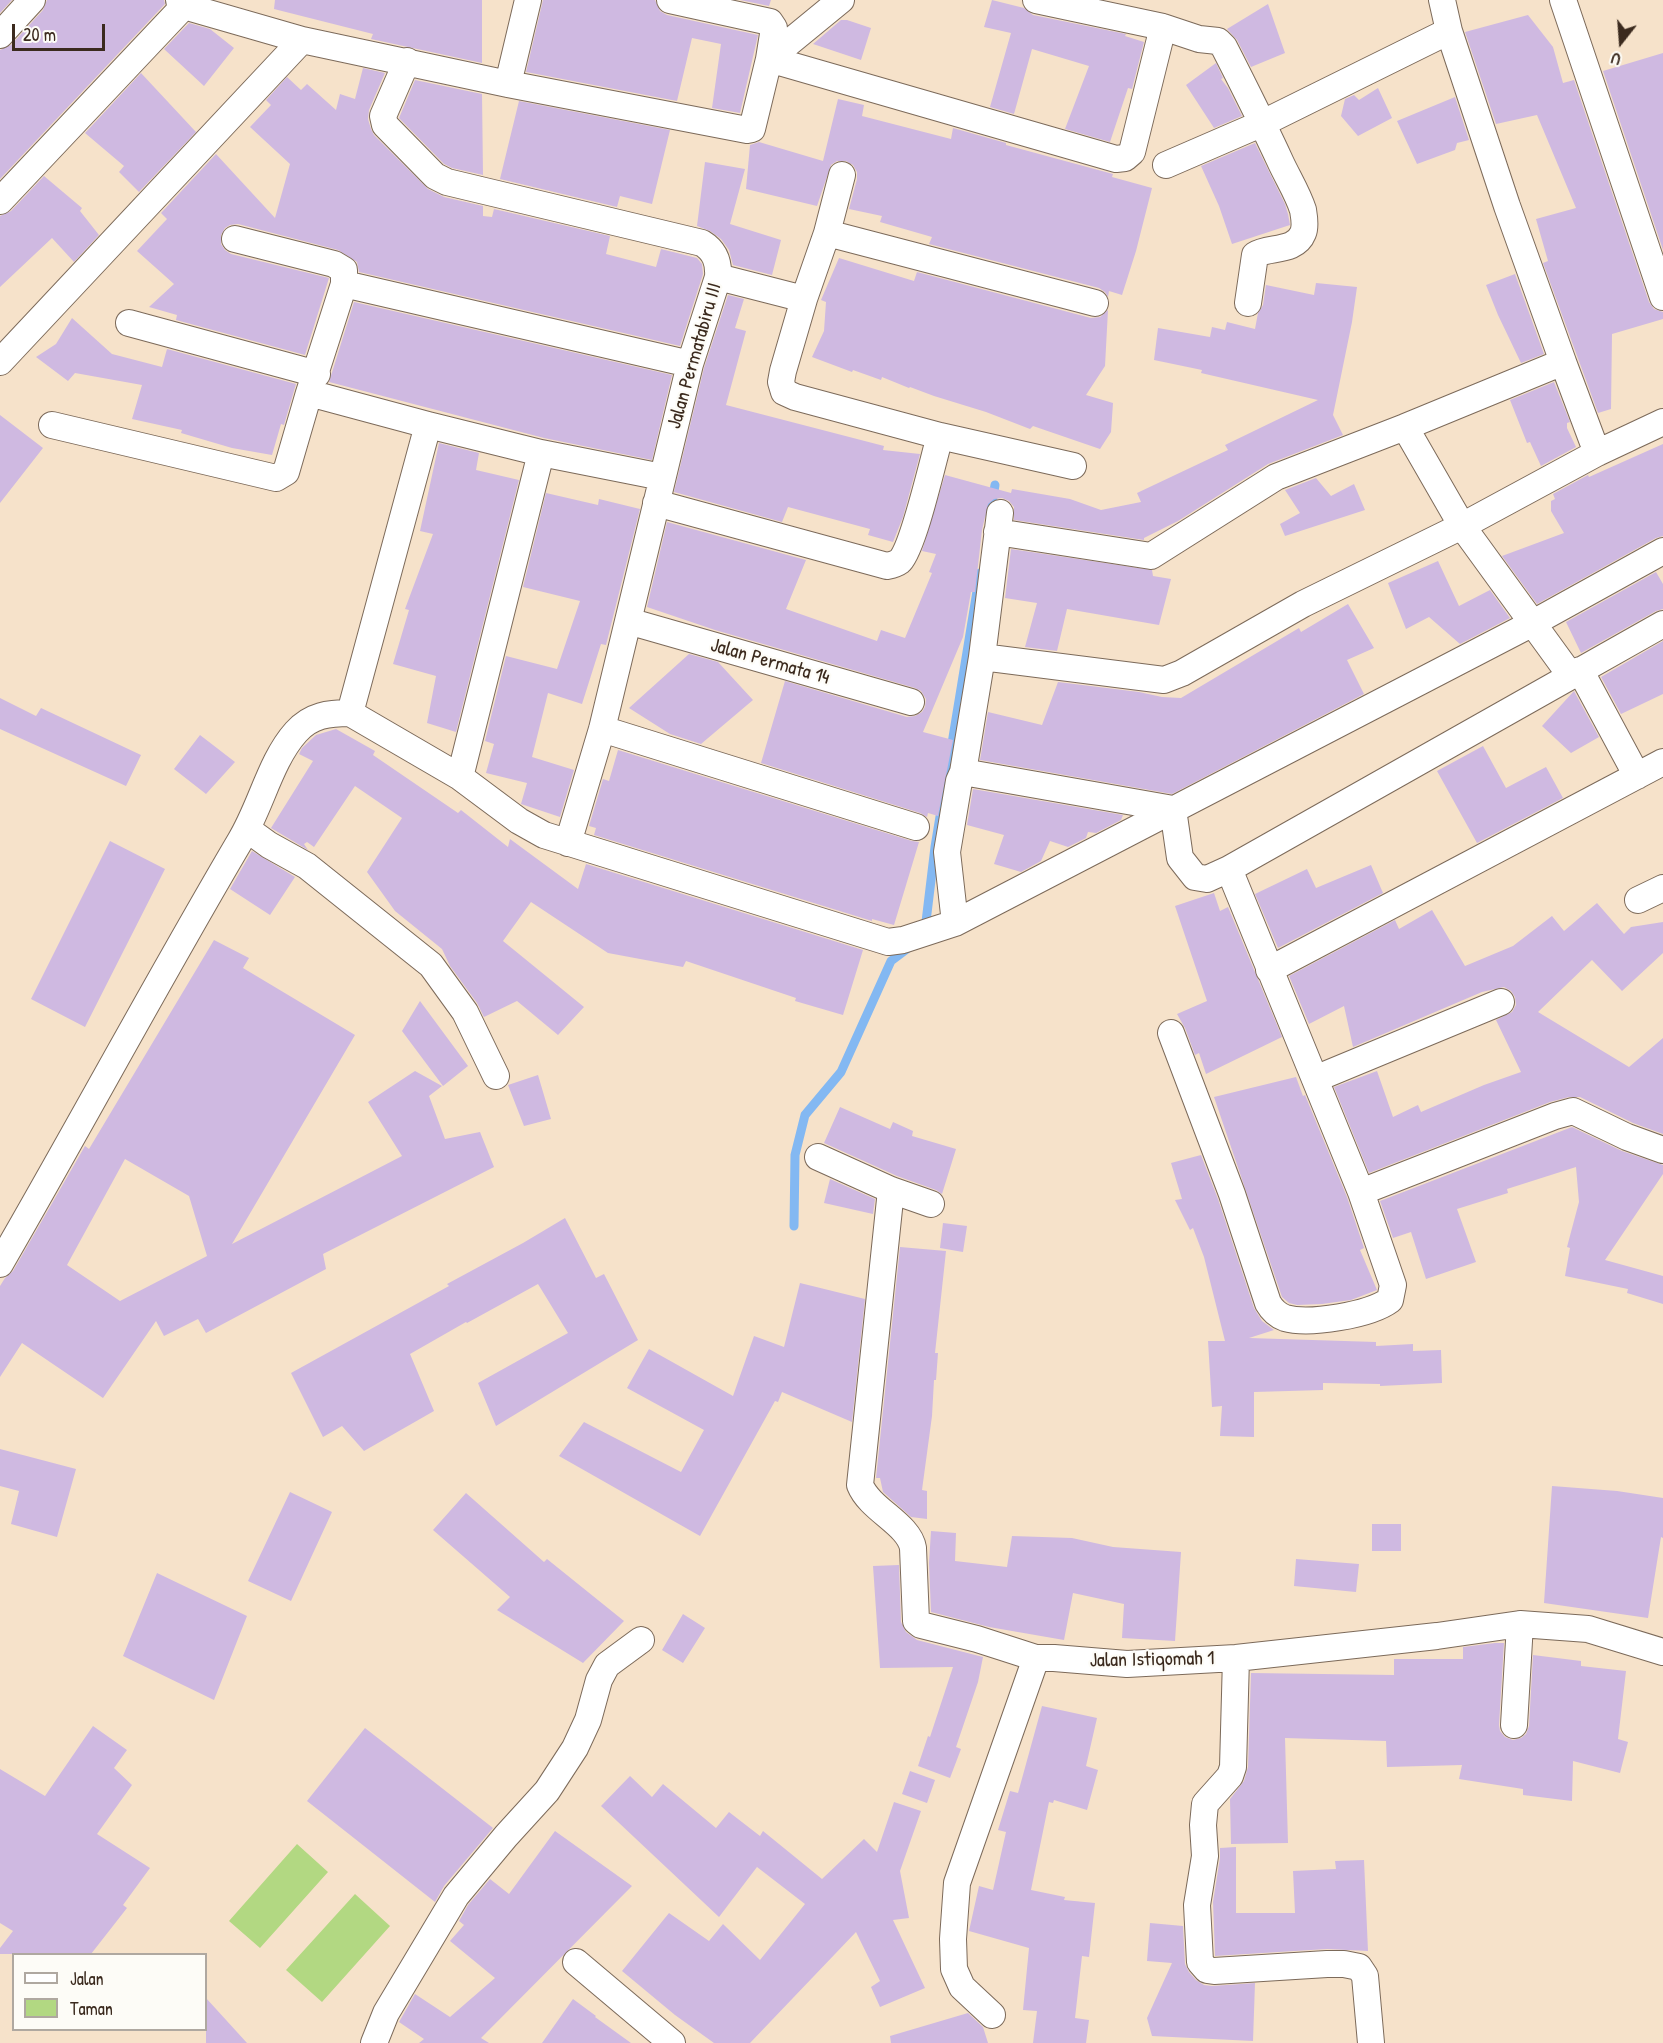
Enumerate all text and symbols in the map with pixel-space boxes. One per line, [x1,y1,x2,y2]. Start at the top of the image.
scale bar [15,12,108,50]
north arrow [1591,12,1651,72]
text: 20 m [23,22,56,47]
text: U [1608,47,1623,71]
street label: Jalan Permatabiru III [663,280,727,432]
street label: Jalan Permata 14 [708,634,832,690]
street label: Jalan Istiqomah 1 [1089,1647,1215,1673]
legend [12,1953,207,2031]
text: Jalan [70,1966,104,1991]
text: Taman [70,1996,113,2021]

